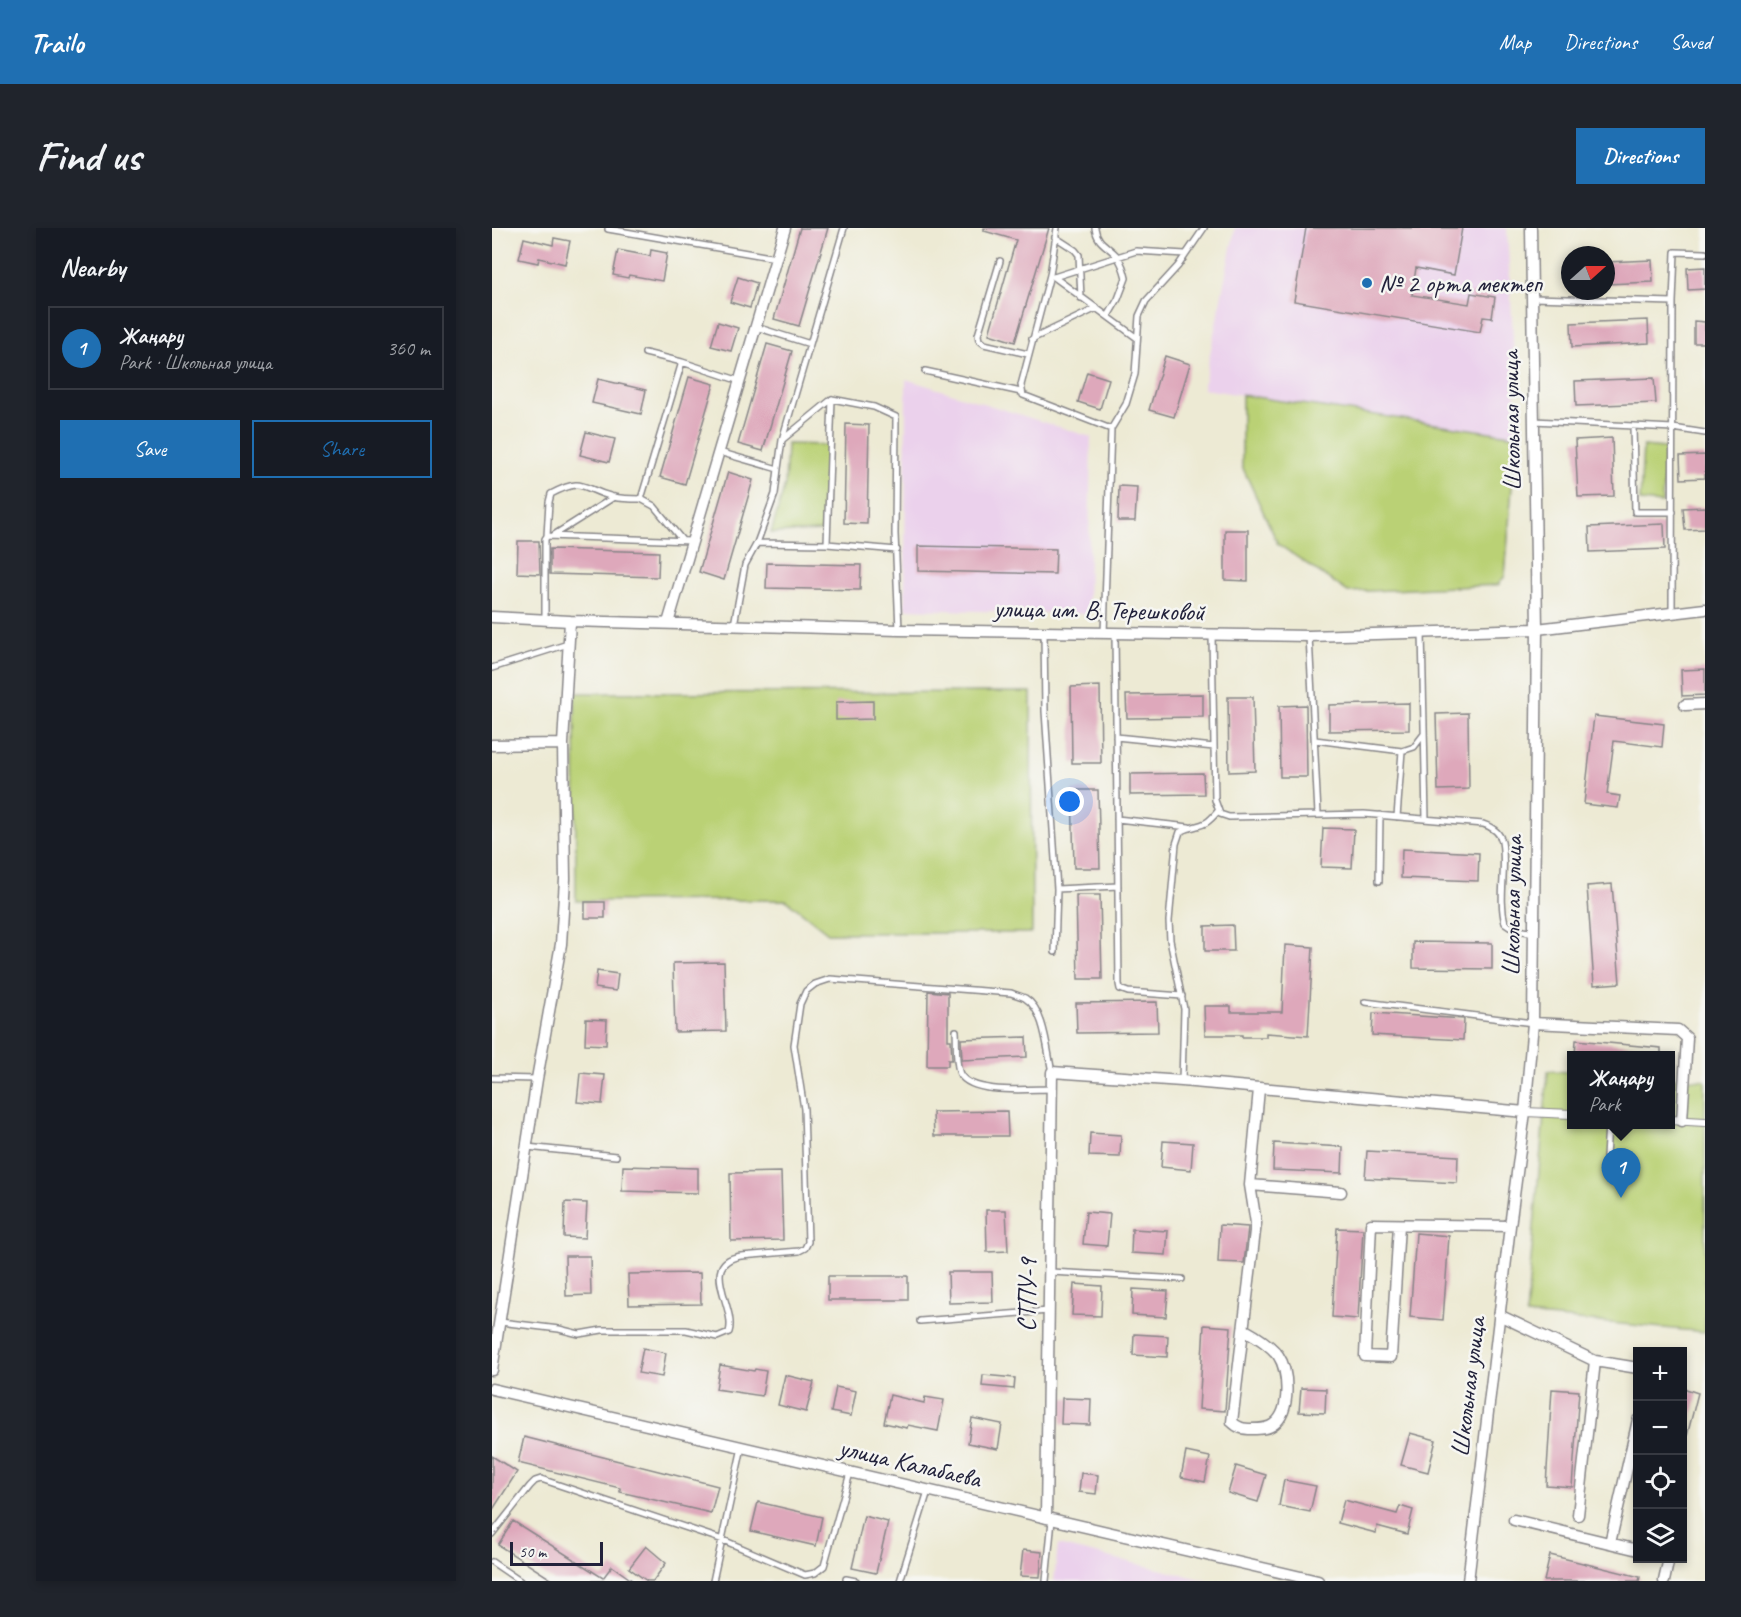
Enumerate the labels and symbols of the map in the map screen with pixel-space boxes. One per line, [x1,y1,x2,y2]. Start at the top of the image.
north arrow [1561,246,1615,300]
place label: № 2 орта мектеп [1379,267,1543,300]
marker: № 2 орта мектеп [1360,276,1374,290]
street label: Школьная улица [1493,348,1529,491]
street label: улица им. В. Терешковой [991,592,1207,628]
your location [1055,787,1084,816]
street label: Школьная улица [1494,833,1530,976]
pin: 1 [1602,1148,1640,1198]
street label: СТПУ-9 [1010,1256,1044,1332]
street label: Школьная улица [1443,1313,1493,1459]
street label: улица Калабаева [834,1430,985,1496]
scale bar [510,1539,603,1566]

